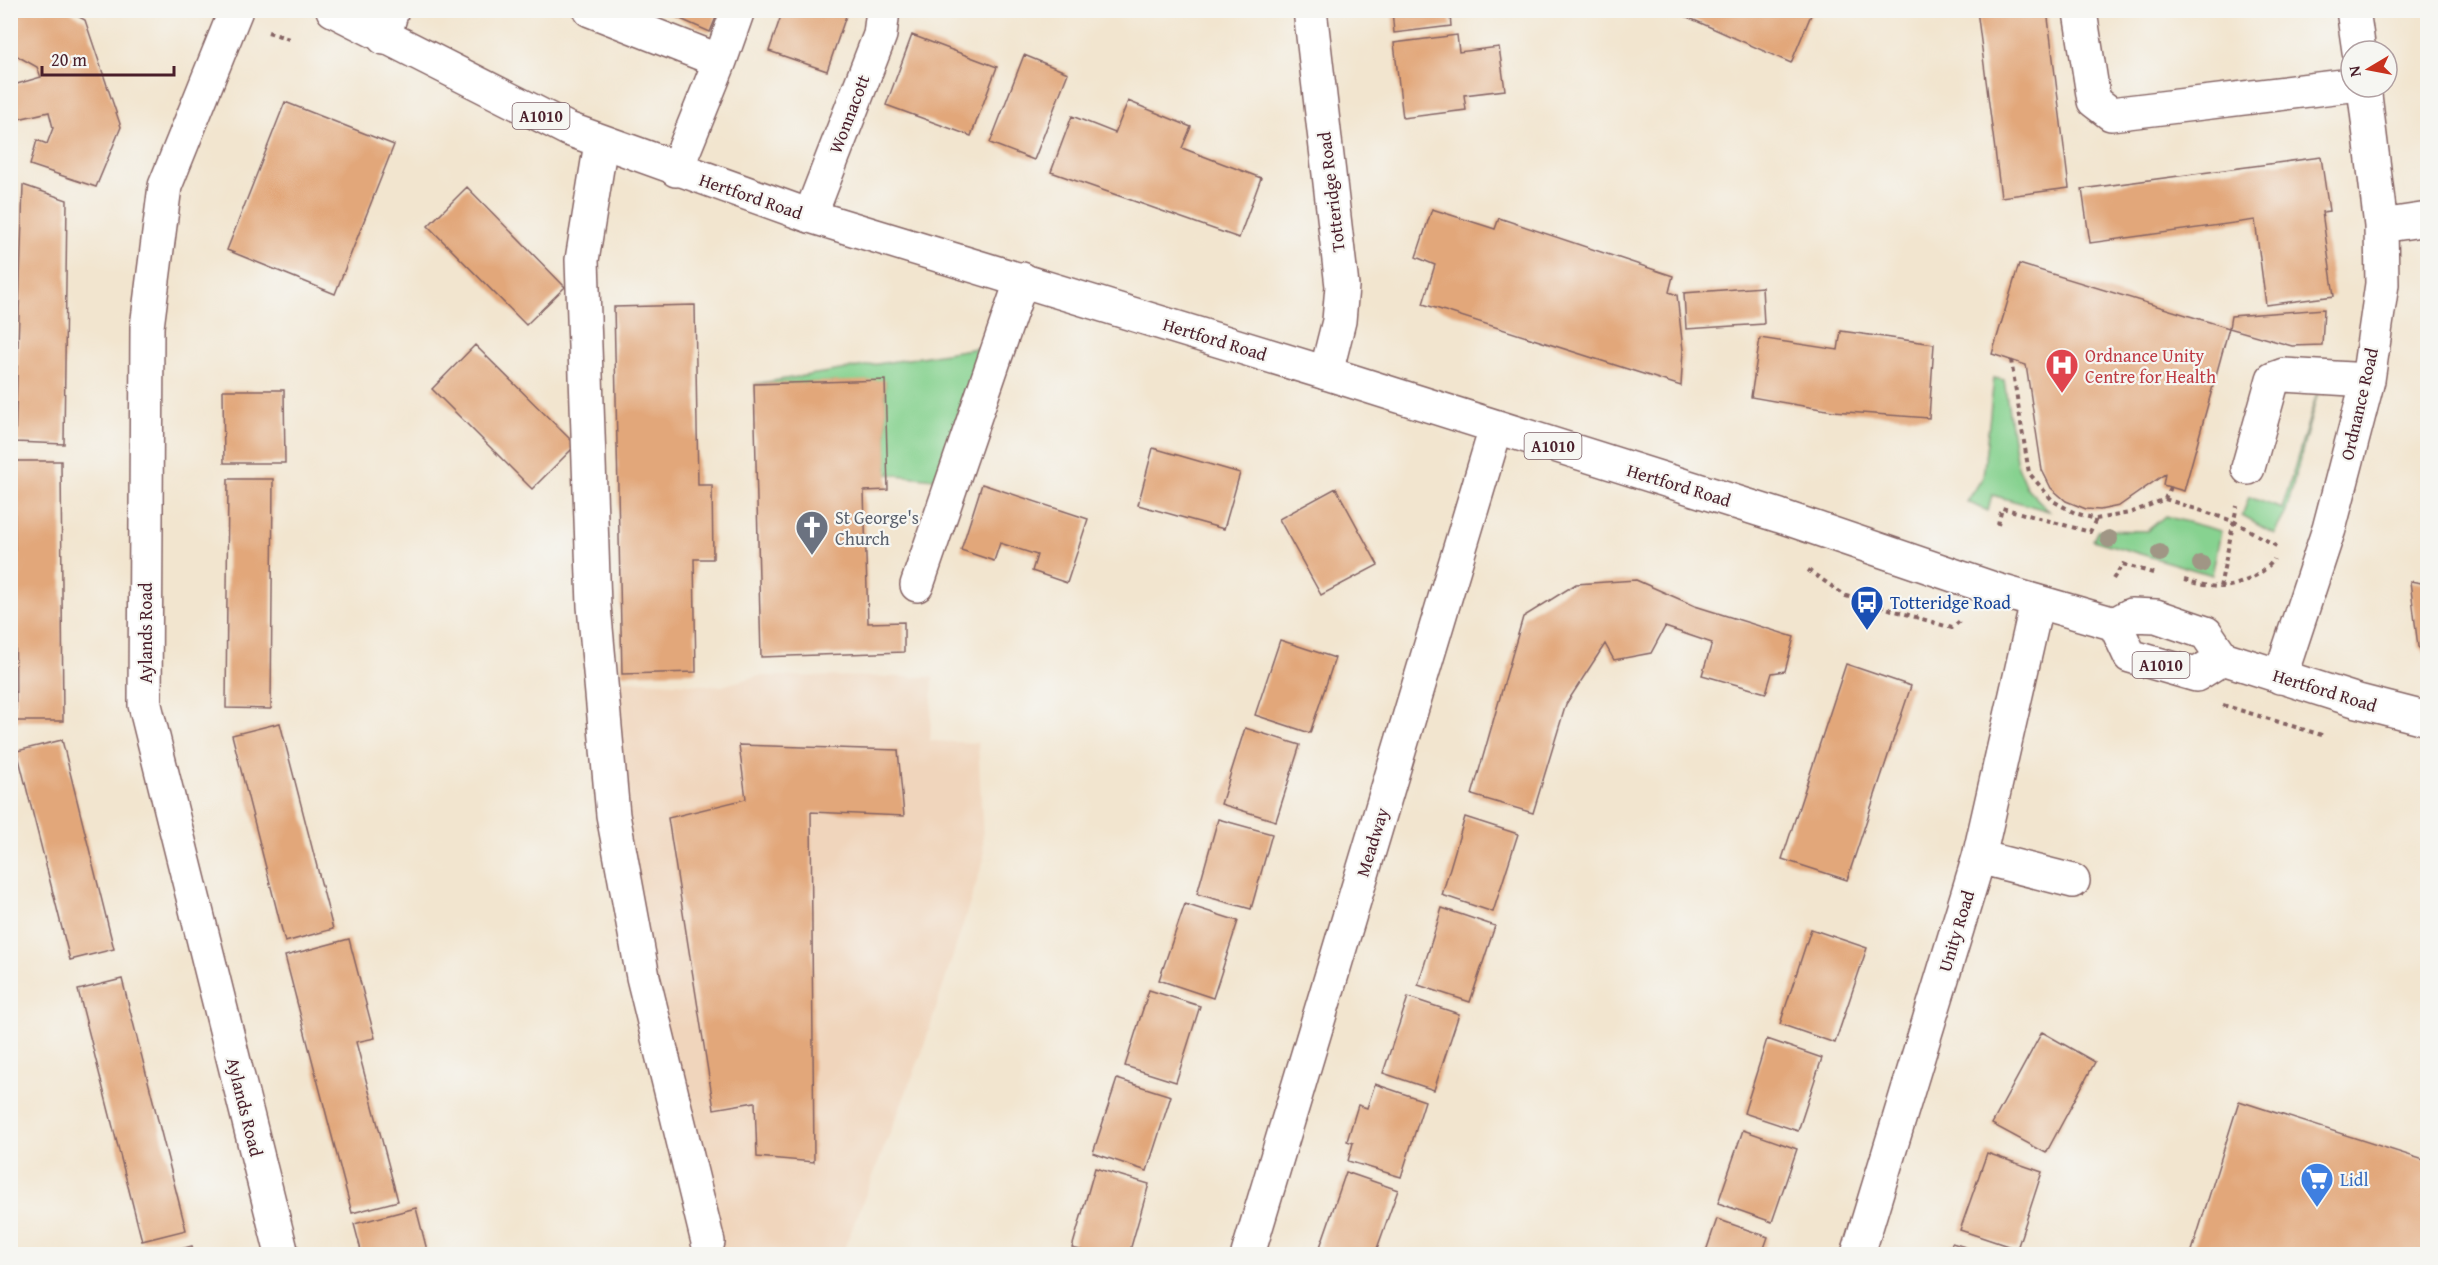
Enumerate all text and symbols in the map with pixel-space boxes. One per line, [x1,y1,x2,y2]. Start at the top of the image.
scale bar [42,39,174,77]
north arrow [2339,39,2399,99]
text: 20 m [51,46,87,73]
text: N [2341,64,2367,79]
street label: Wonnacott [822,70,877,157]
road number: A1010 [512,103,570,129]
street label: Totteridge Road [1310,130,1352,254]
street label: Hertford Road [696,166,807,226]
street label: Hertford Road [1160,310,1271,368]
place label: Ordnance Unity Centre for Health [2085,342,2216,390]
street label: Ordnance Road [2333,345,2385,463]
hospital icon: Ordnance Unity Centre for Health [2044,347,2080,394]
road number: A1010 [1524,433,1582,459]
street label: Hertford Road [1624,456,1735,514]
place label: St George's Church [835,504,919,552]
church icon: St George's Church [794,509,830,556]
street label: Aylands Road [132,582,159,684]
bus stop icon: Totteridge Road [1849,584,1885,631]
place label: Totteridge Road [1890,589,2011,616]
road number: A1010 [2132,652,2190,678]
street label: Hertford Road [2270,661,2381,719]
street label: Meadway [1349,804,1395,880]
street label: Unity Road [1931,887,1981,975]
street label: Aylands Road [220,1055,270,1160]
supermarket icon: Lidl [2299,1161,2335,1208]
place label: Lidl [2340,1166,2369,1193]

